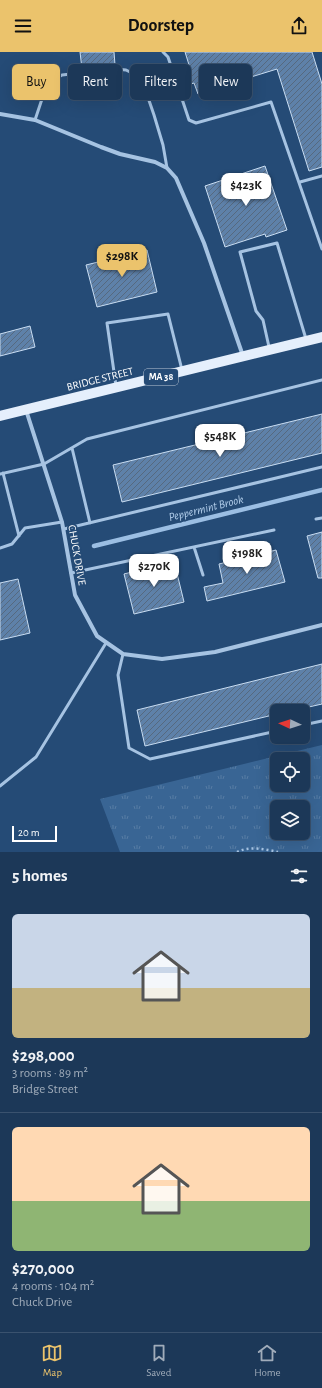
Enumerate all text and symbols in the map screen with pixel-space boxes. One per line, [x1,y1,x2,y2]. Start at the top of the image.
icon: menu [12,15,34,37]
icon: share [288,15,310,37]
text: Doorstep [128,17,194,35]
chip: Buy [12,64,60,100]
chip: Rent [68,64,122,100]
chip: Filters [130,64,191,100]
chip: New [199,64,252,100]
pin: $423K [218,173,274,207]
text: $423K [230,179,262,192]
pin: $298K [94,244,150,278]
text: $298K [106,250,138,263]
street label: BRIDGE STREET [66,365,135,393]
road number: MA 38 [144,369,178,385]
pin: $548K [192,424,248,458]
text: $548K [204,430,236,443]
water label: Peppermint Brook [167,493,245,524]
street label: CHUCK DRIVE [66,524,88,587]
pin: $198K [219,541,275,575]
text: $198K [232,547,262,560]
pin: $270K [126,554,182,588]
text: $270K [138,560,170,573]
north arrow [270,704,310,744]
map controls [270,704,310,840]
button: locate [270,752,310,792]
button: layers [270,800,310,840]
scale bar [12,824,57,843]
text: 20 m [18,827,39,838]
icon: filters [288,865,310,887]
text: 5 homes [12,867,68,884]
icon: home [125,940,197,1012]
text: $298,000 [12,1047,75,1064]
text: 3 rooms · 89 m² [12,1067,88,1080]
text: Bridge Street [12,1083,78,1096]
icon: home [125,1153,197,1225]
text: $270,000 [12,1260,74,1277]
text: 4 rooms · 104 m² [12,1280,94,1293]
text: Chuck Drive [12,1296,72,1309]
tab: Map [41,1342,63,1379]
tab: Saved [146,1342,171,1379]
tab: Home [254,1342,281,1379]

